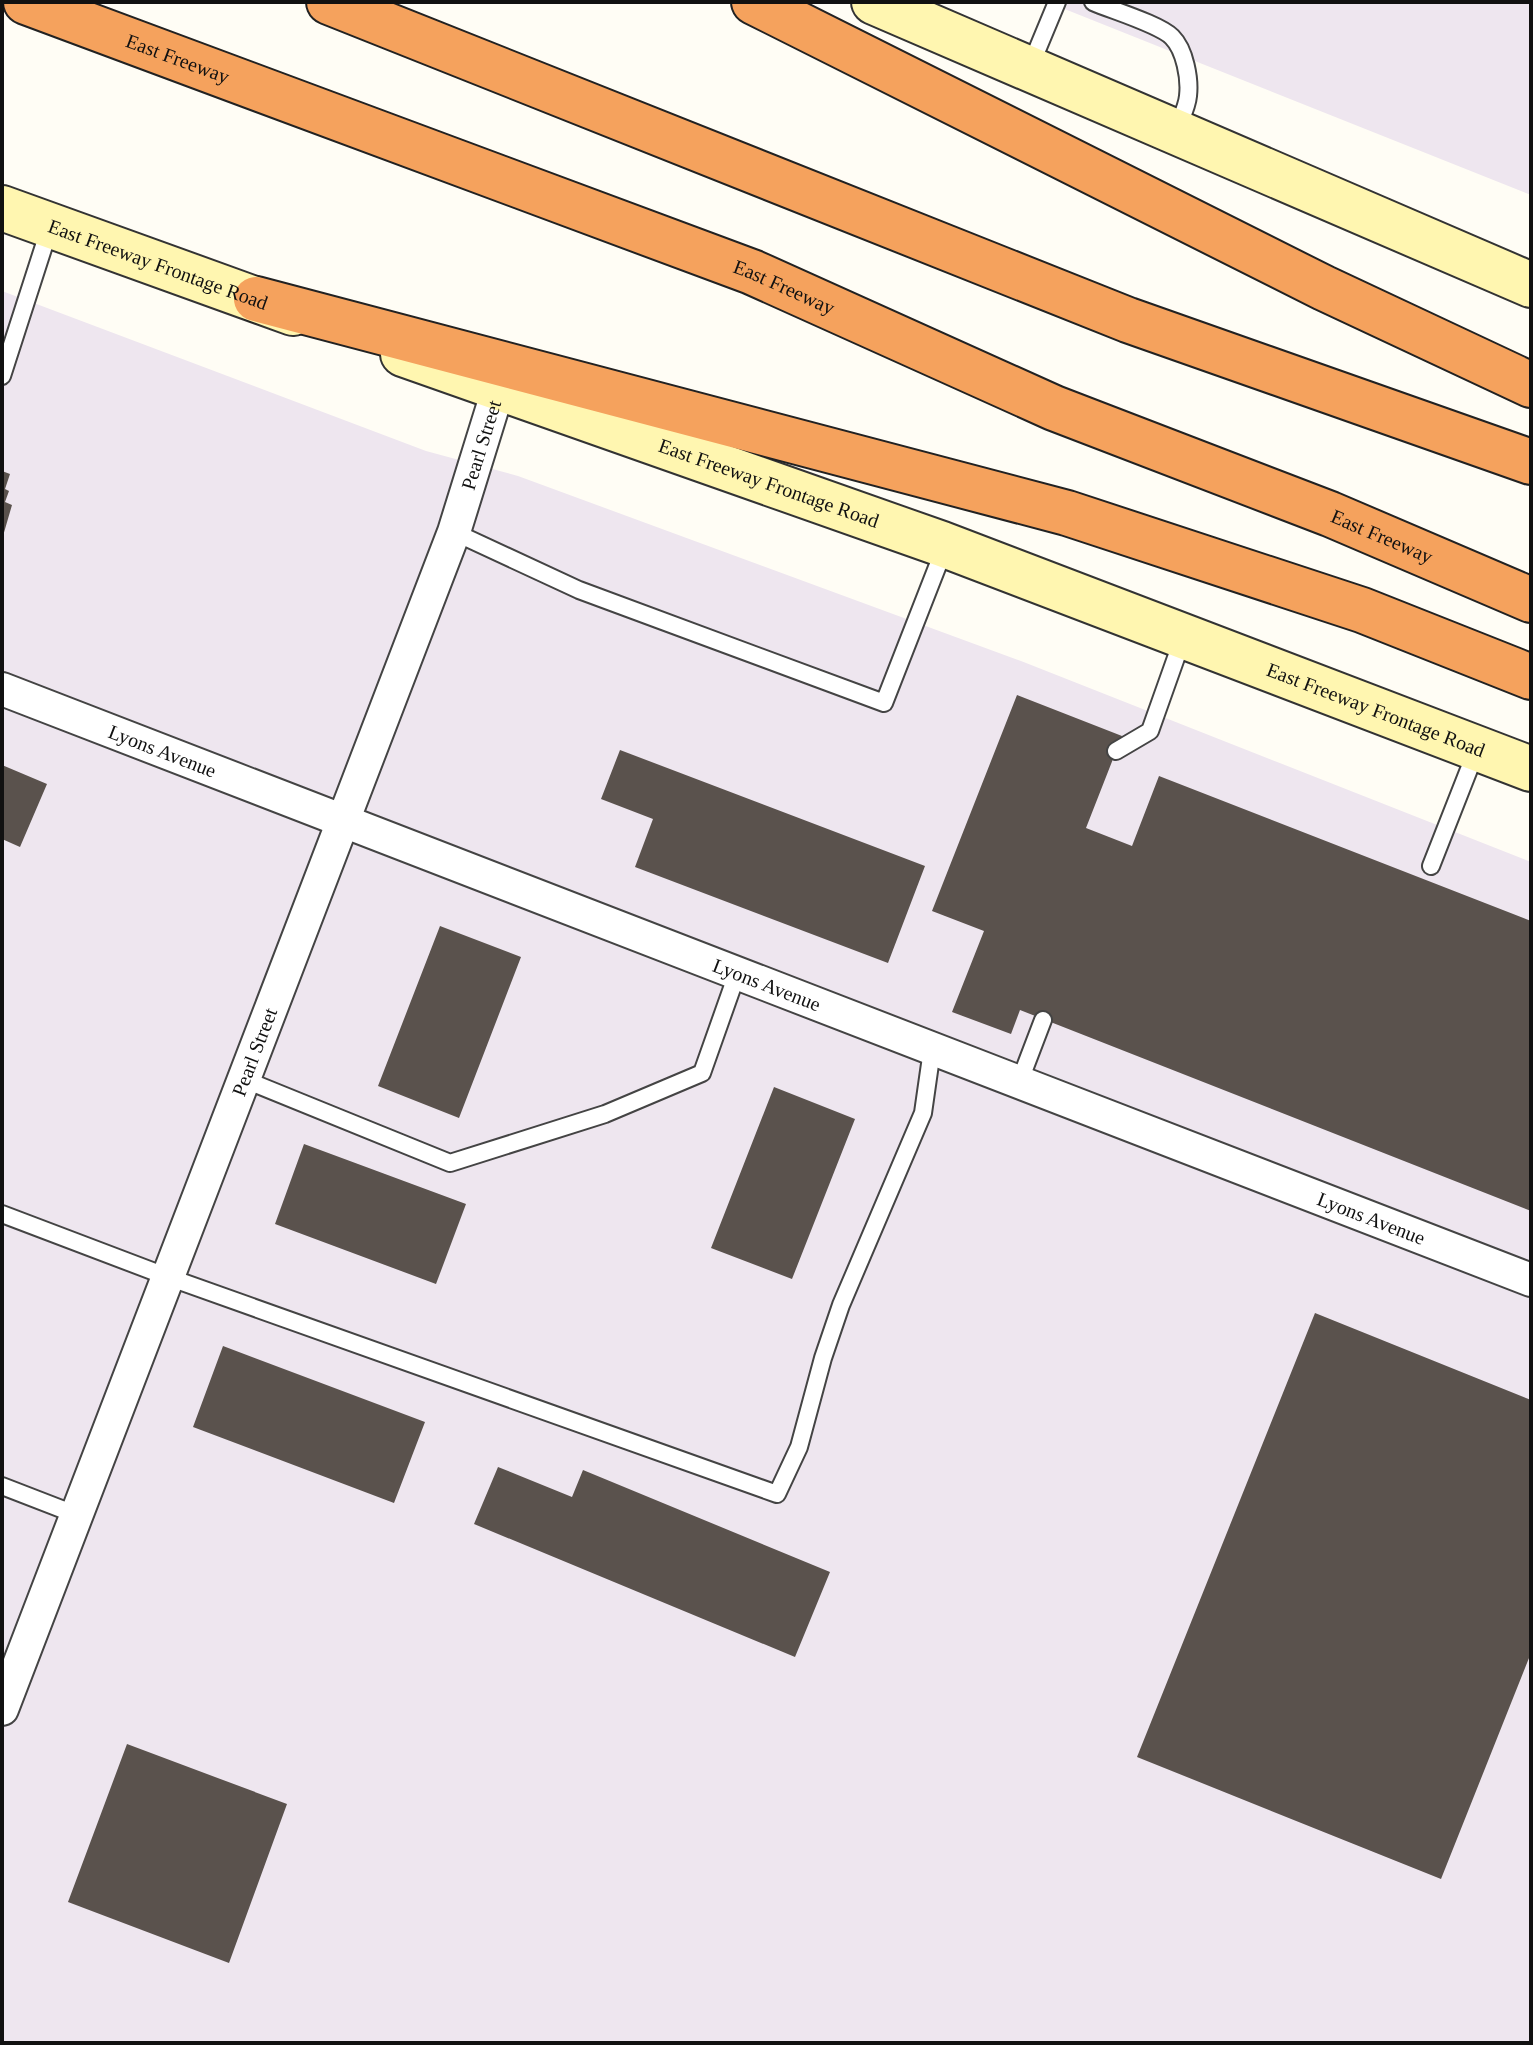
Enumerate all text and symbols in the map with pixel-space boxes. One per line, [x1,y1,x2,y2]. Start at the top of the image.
street label: East Freeway [123,29,232,89]
street label: East Freeway Frontage Road [45,215,271,314]
street label: East Freeway [731,255,838,320]
street label: Pearl Street [457,397,505,492]
street label: East Freeway Frontage Road [656,434,882,532]
street label: East Freeway [1328,505,1436,569]
street label: East Freeway Frontage Road [1264,658,1488,761]
street label: Lyons Avenue [105,720,219,782]
street label: Lyons Avenue [710,954,824,1015]
street label: Pearl Street [227,1004,281,1099]
street label: Lyons Avenue [1314,1188,1428,1249]

